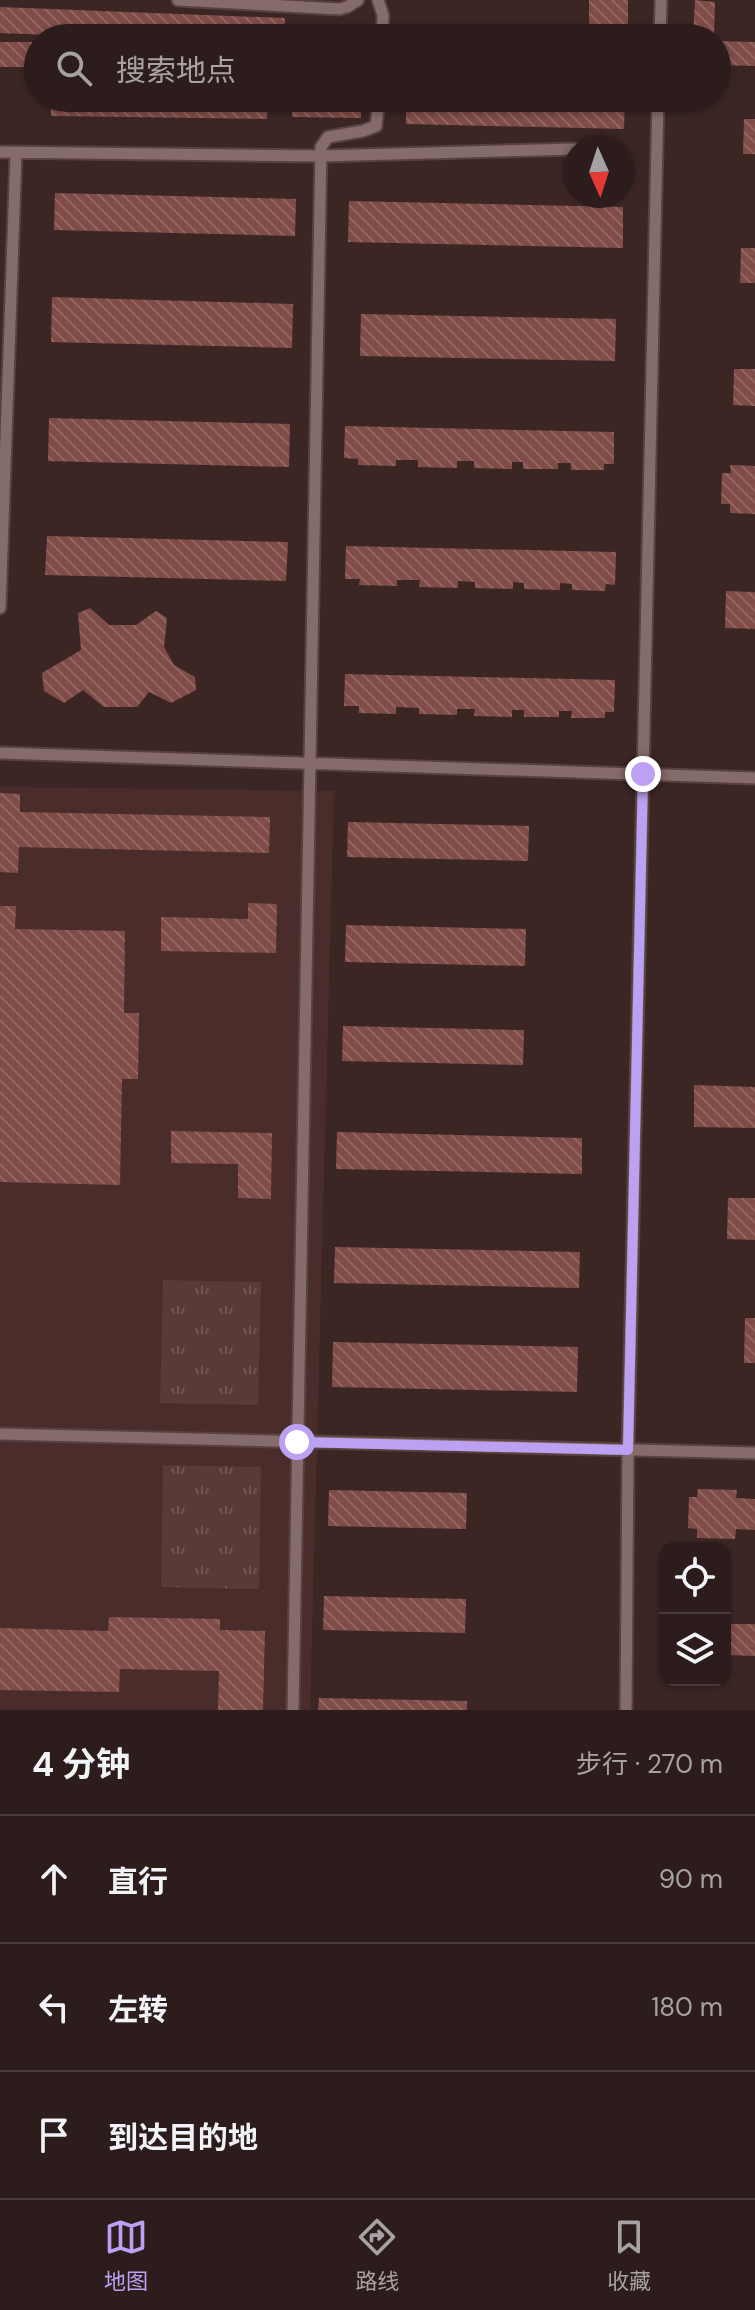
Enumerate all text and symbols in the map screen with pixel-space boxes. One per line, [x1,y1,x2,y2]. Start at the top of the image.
search box [24,24,731,112]
icon: search [52,46,96,90]
text: 搜索地点 [116,51,236,90]
north arrow [563,136,635,208]
route end [625,756,661,792]
route start [279,1424,315,1460]
map controls [659,1542,731,1686]
button: locate [659,1542,731,1614]
button: layers [659,1614,731,1686]
text: 4 分钟 [32,1742,130,1787]
text: 步行 · 270 m [576,1747,723,1781]
icon: ahead [32,1857,76,1901]
text: 直行 [108,1862,168,1901]
text: 90 m [659,1862,723,1896]
icon: left [32,1985,76,2029]
text: 左转 [108,1990,168,2029]
text: 180 m [651,1990,723,2024]
icon: arrive [32,2113,76,2157]
text: 到达目的地 [108,2118,258,2157]
tab: 地图 [104,2215,148,2296]
tab: 路线 [355,2215,399,2296]
tab: 收藏 [607,2215,651,2296]

